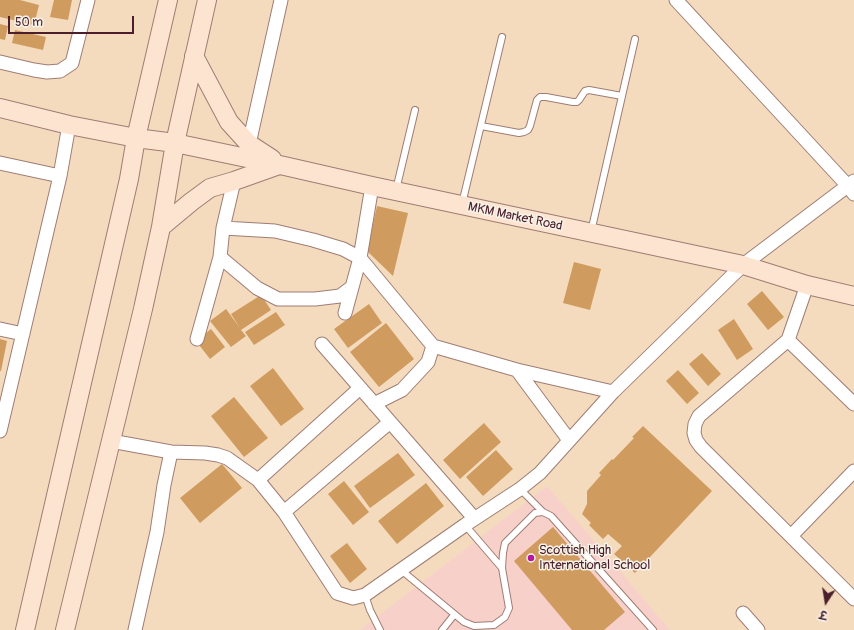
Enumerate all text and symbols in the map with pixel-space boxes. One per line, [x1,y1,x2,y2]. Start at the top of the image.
scale bar [10,8,136,34]
text: 50 m [15,15,43,30]
street label: MKM Market Road [466,199,564,235]
place label: Scottish High International School [539,543,650,574]
marker: Scottish High International School [526,553,536,563]
north arrow [806,582,846,622]
text: उ [818,607,828,621]

